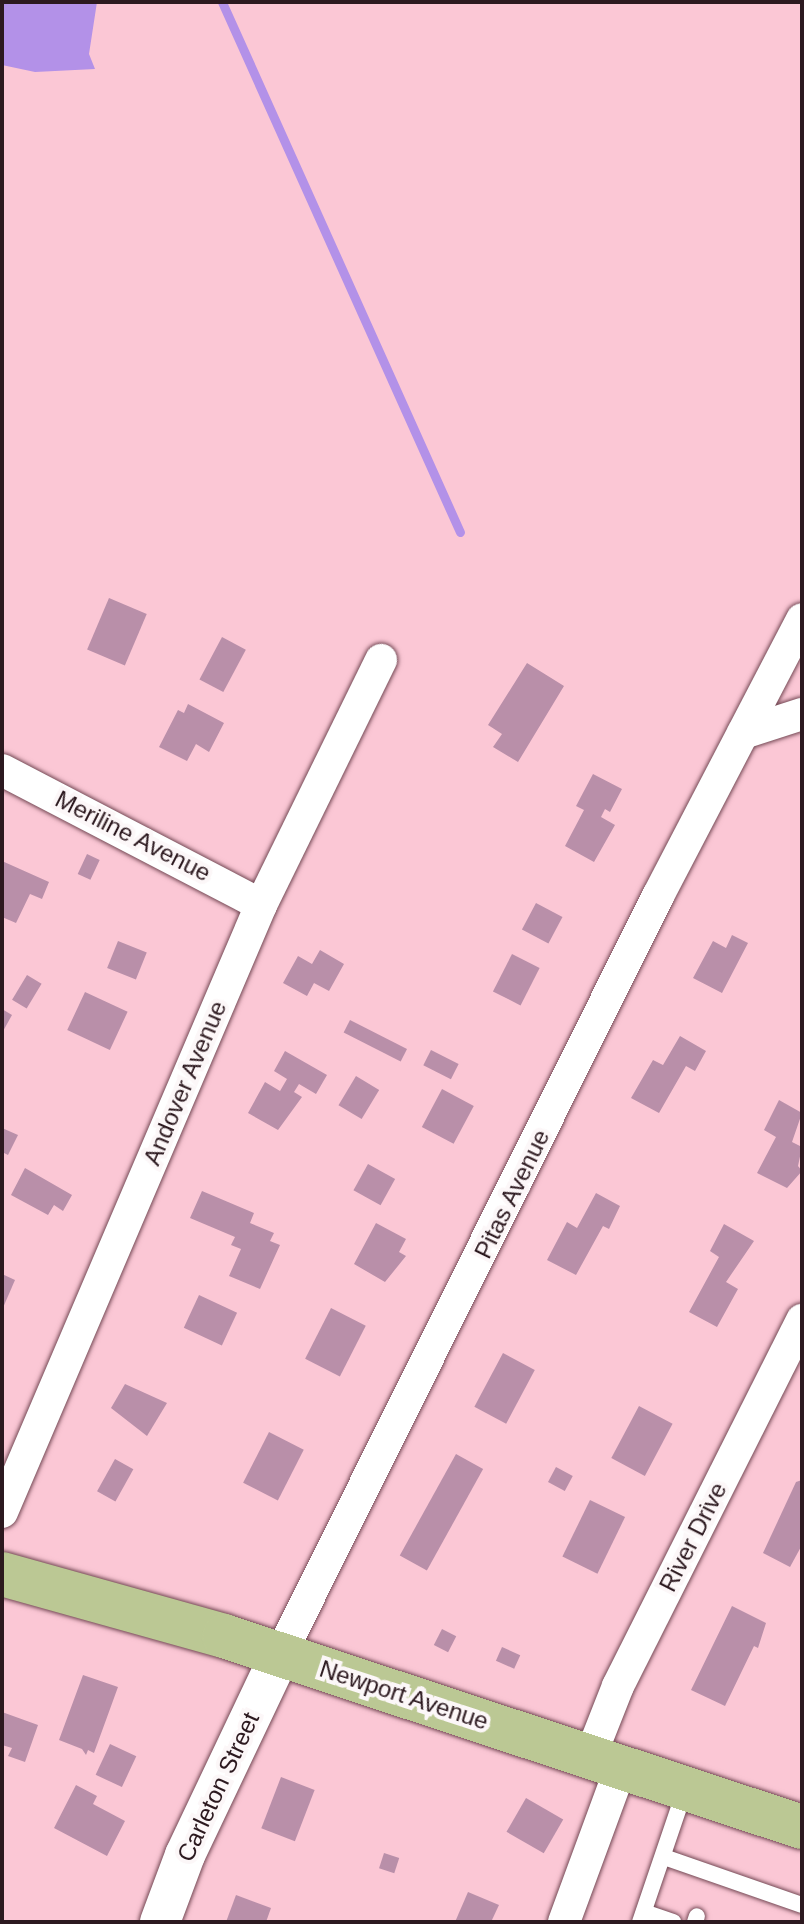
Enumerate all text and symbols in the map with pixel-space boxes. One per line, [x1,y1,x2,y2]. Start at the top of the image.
street label: Meriline Avenue [50,784,216,888]
street label: Andover Avenue [137,996,233,1170]
street label: Pitas Avenue [468,1124,556,1264]
street label: River Drive [653,1478,733,1596]
street label: Newport Avenue [315,1654,493,1736]
street label: Carleton Street [171,1708,265,1866]

